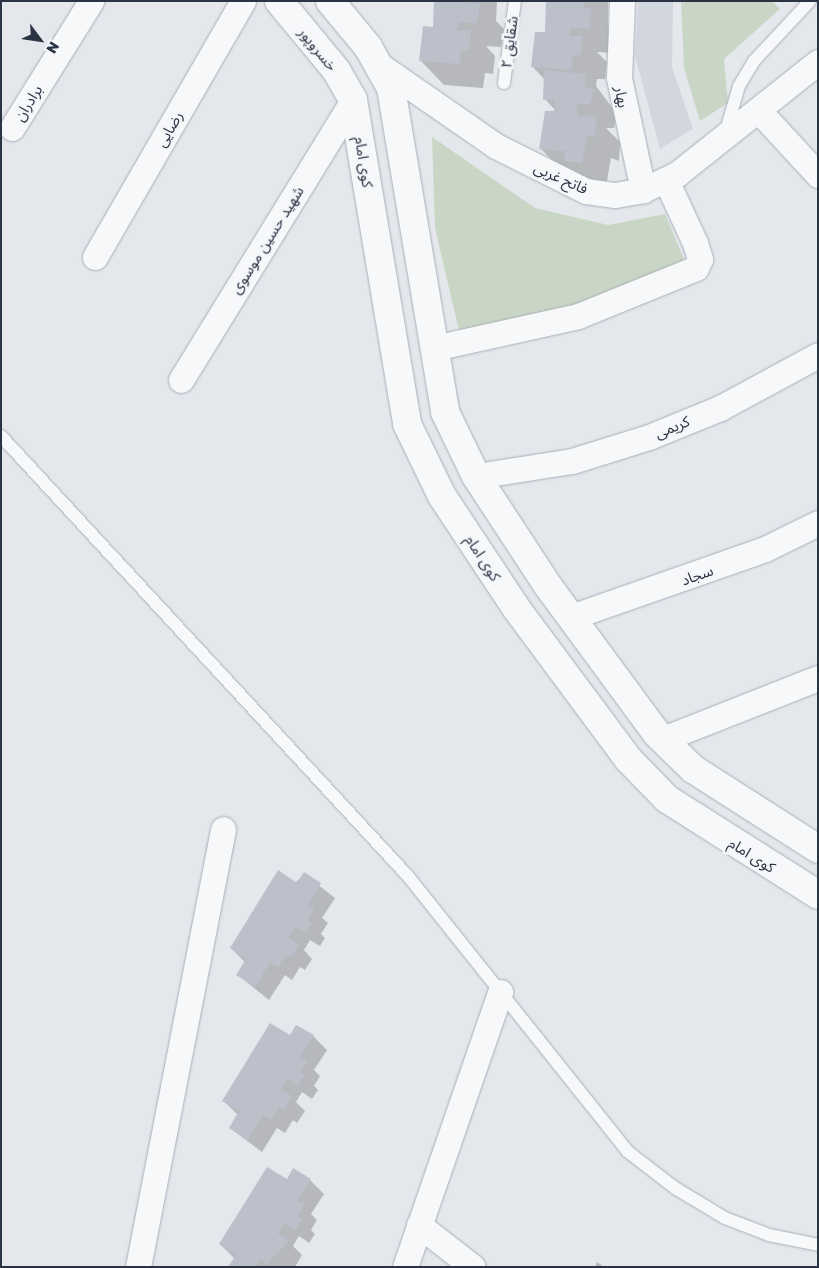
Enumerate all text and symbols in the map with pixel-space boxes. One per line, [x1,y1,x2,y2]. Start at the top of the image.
north arrow [15,15,65,65]
street label: شقایق ۲ [496,15,522,69]
street label: خسروپور [295,23,341,75]
text: N [43,39,63,57]
street label: برادران [10,82,46,124]
street label: بهار [611,85,633,109]
street label: رضایی [152,108,186,150]
street label: کوی امام [351,135,377,189]
street label: فاتح غربی [531,158,591,198]
street label: شهید حسین موسوی [227,183,307,297]
street label: کریمی [652,412,692,442]
street label: کوی امام [461,532,505,584]
street label: سجاد [678,561,716,589]
street label: کوی امام [725,834,779,876]

